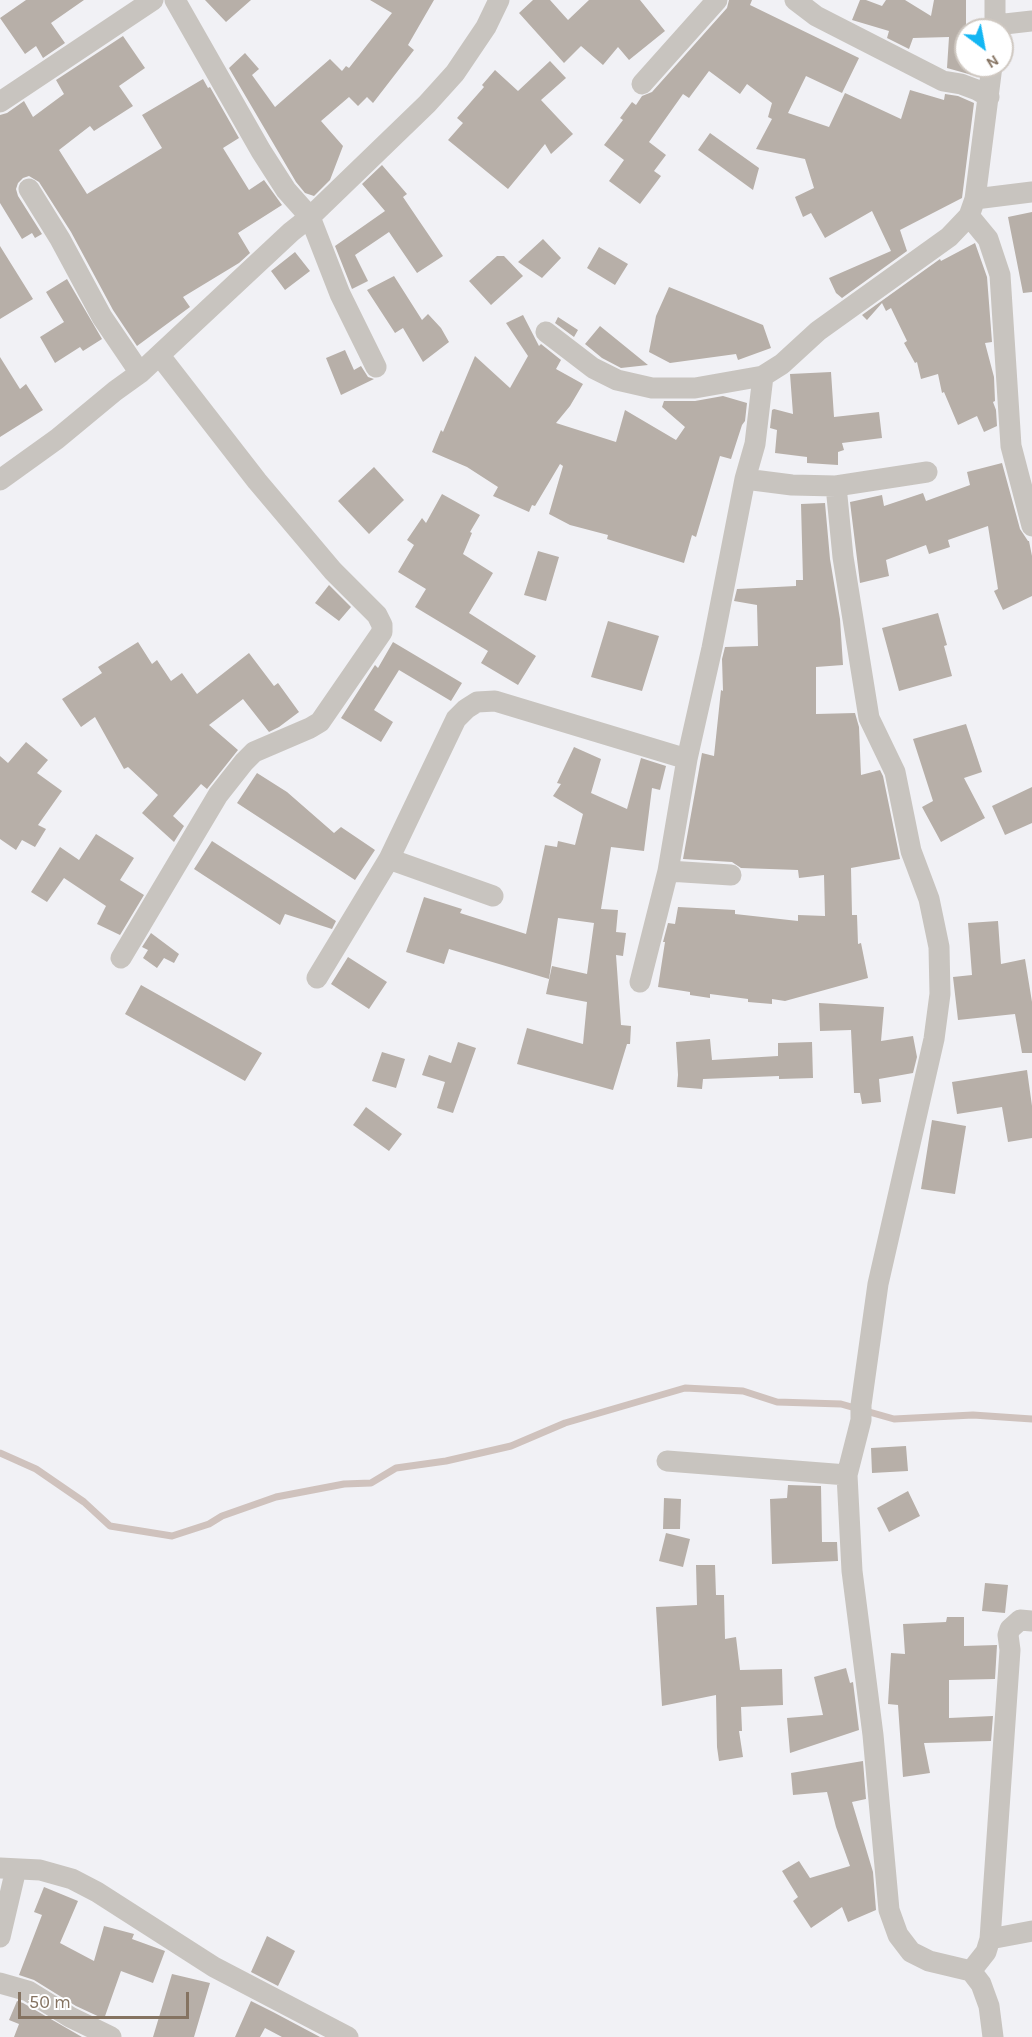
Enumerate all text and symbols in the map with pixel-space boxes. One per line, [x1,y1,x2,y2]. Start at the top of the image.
north arrow [954,18,1014,78]
text: N [983,51,1003,73]
scale bar [21,1980,192,2018]
text: 50 m [29,1991,71,2013]

